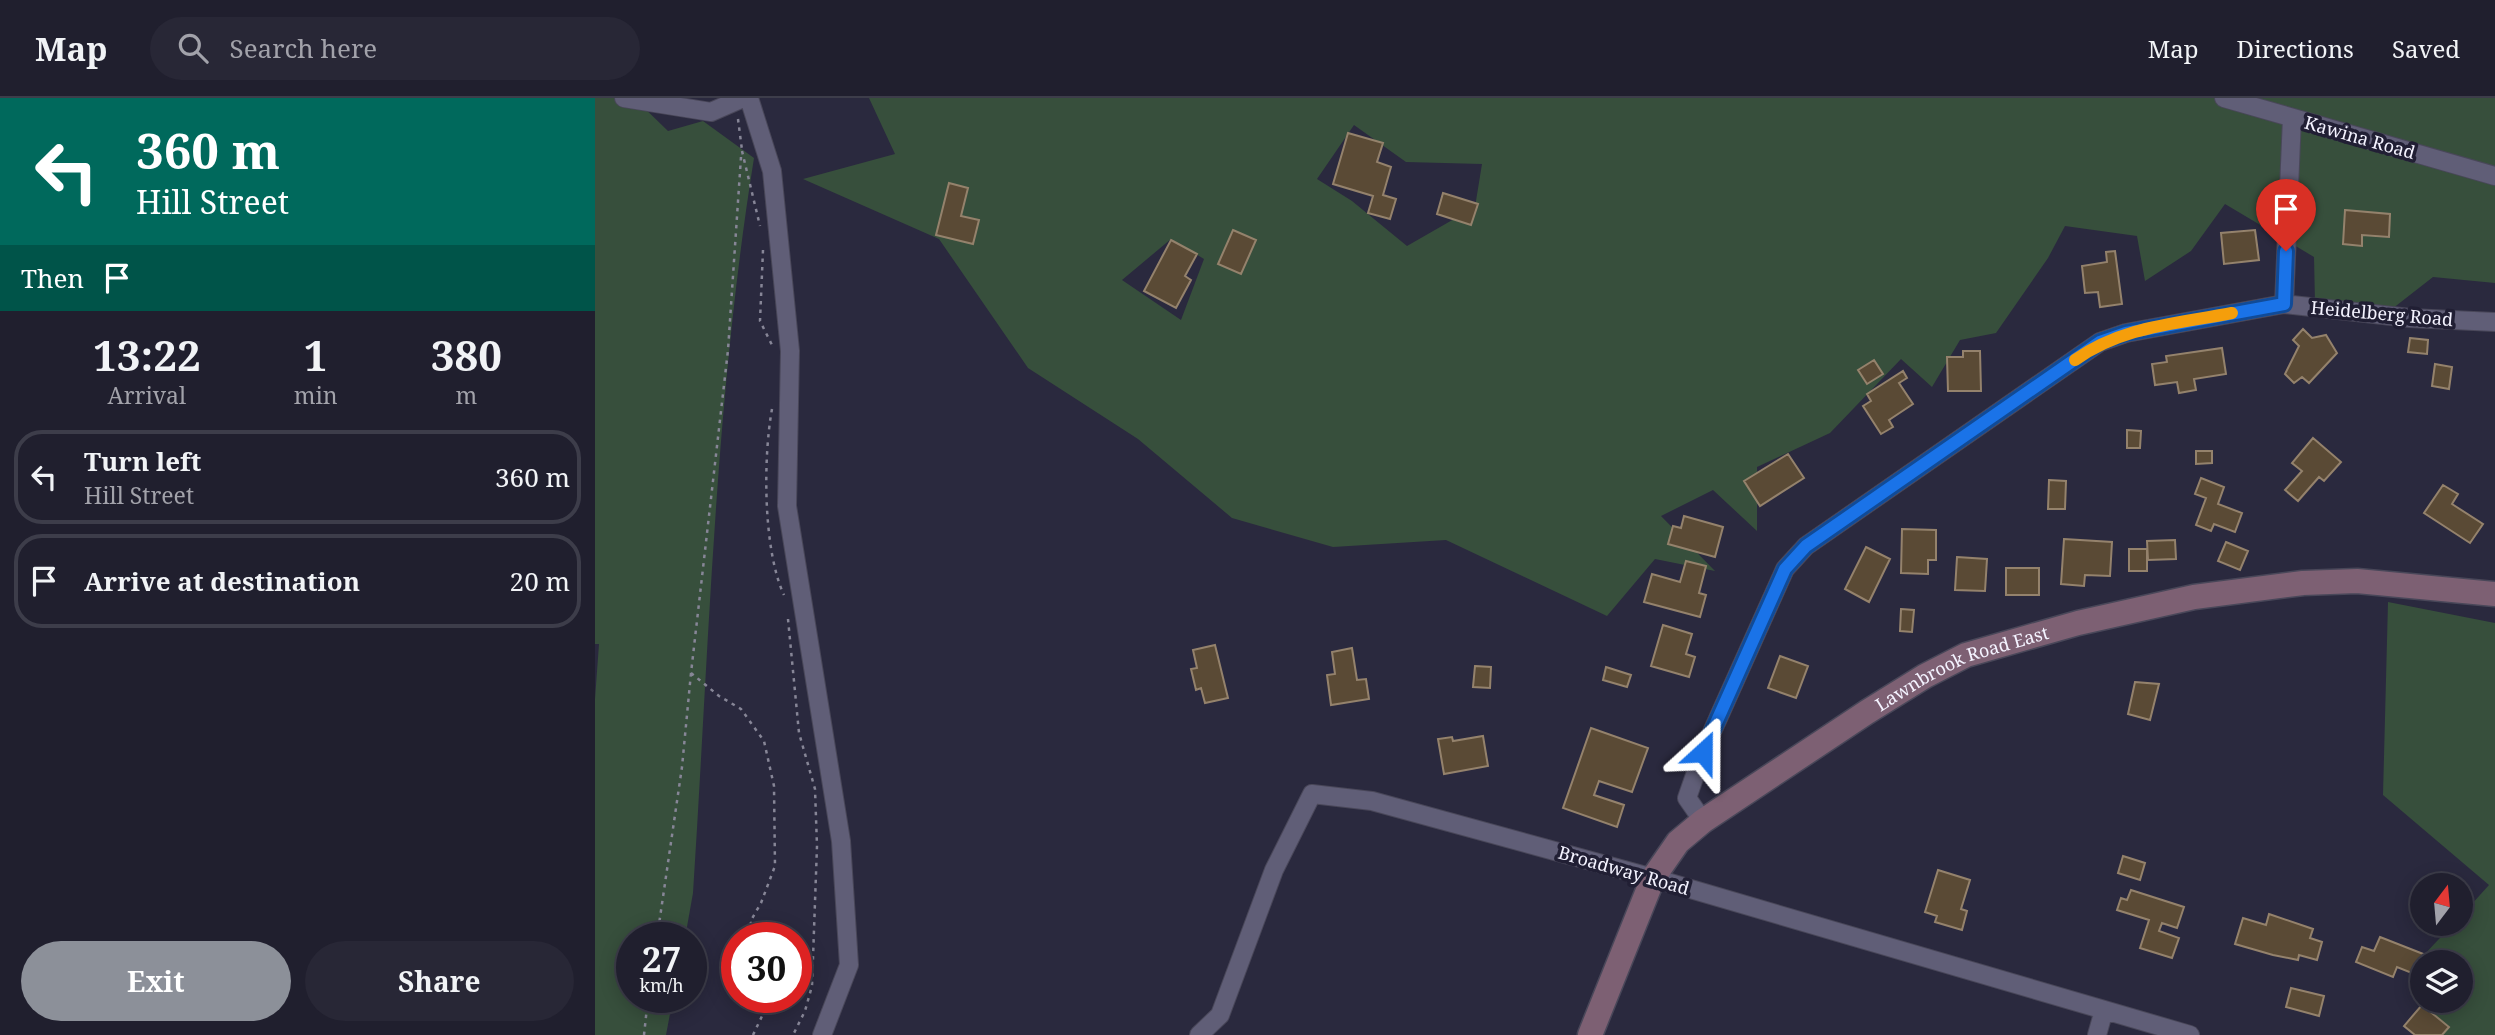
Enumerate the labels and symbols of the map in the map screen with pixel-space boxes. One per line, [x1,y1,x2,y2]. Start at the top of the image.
street label: Kawina Road [2302,110,2418,164]
pin [2256,179,2316,251]
street label: Heidelberg Road [2310,295,2454,331]
street label: Lawnbrook Road East [1870,620,2051,716]
position arrow [1666,715,1740,789]
street label: Broadway Road [1556,840,1692,900]
north arrow [2410,873,2473,936]
speed limit sign: 30 [721,922,812,1013]

